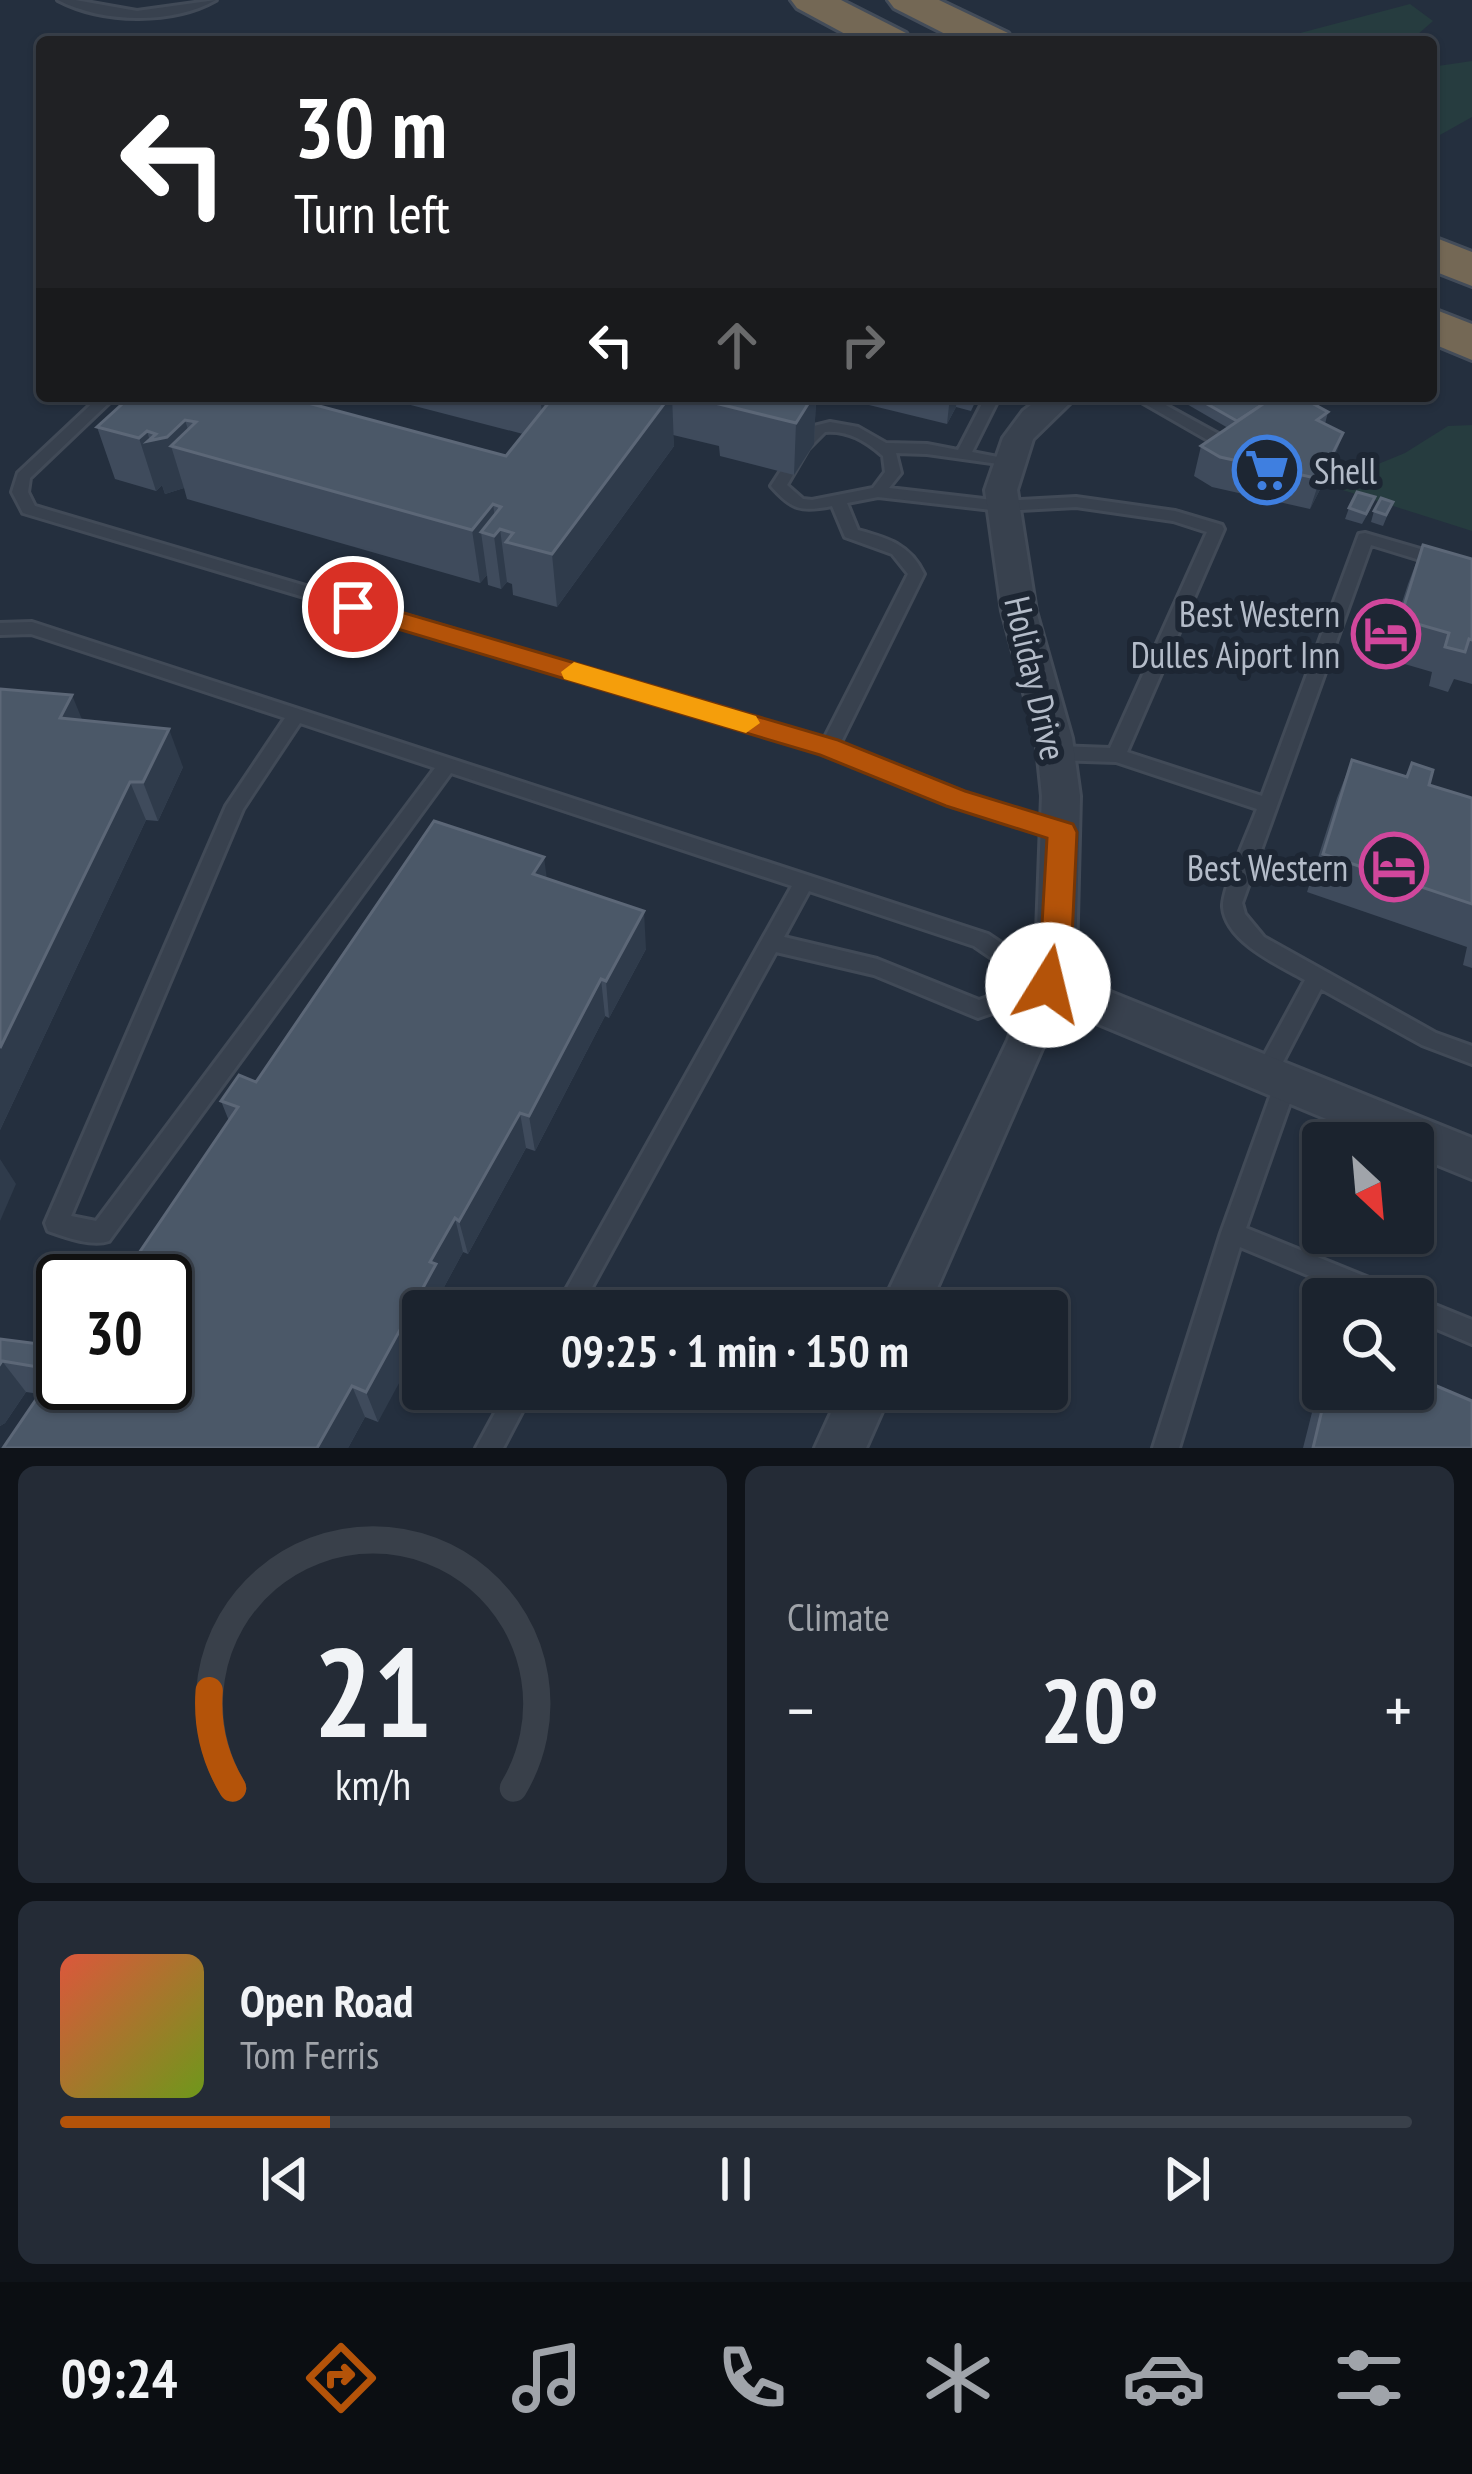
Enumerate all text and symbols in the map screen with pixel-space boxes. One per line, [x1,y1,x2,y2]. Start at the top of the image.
text: 30 m [294,72,447,181]
icon: left [96,84,252,240]
text: Turn left [294,178,450,248]
icon: left [578,312,644,378]
icon: ahead [704,312,770,378]
icon: right [830,312,896,378]
supermarket icon: Shell [1232,435,1302,505]
place label: Shell [1314,447,1378,494]
pin [302,556,404,658]
icon: arrive [320,574,386,640]
place label: Best Western Dulles Aiport Inn [1131,590,1340,678]
street label: Holiday Drive [994,592,1078,764]
hotel icon: Best Western Dulles Aiport Inn [1351,599,1421,669]
hotel icon: Best Western [1359,832,1429,902]
place label: Best Western [1187,844,1348,891]
position arrow [985,922,1111,1048]
north arrow [1302,1122,1434,1254]
map controls [1302,1122,1434,1410]
speed limit sign: 30 [36,1254,192,1410]
button: search [1302,1278,1434,1410]
text: 09:25 · 1 min · 150 m [561,1321,909,1379]
text: Climate [787,1591,890,1642]
text: 21 [313,1610,432,1771]
text: 20° [1040,1651,1159,1768]
text: − [787,1667,814,1752]
text: + [1385,1667,1412,1752]
text: km/h [334,1755,411,1811]
text: Open Road [240,1971,413,2029]
text: Tom Ferris [240,2029,379,2080]
icon: previous [252,2146,318,2212]
icon: pause [703,2146,769,2212]
icon: next [1154,2146,1220,2212]
icon: directions [299,2336,383,2420]
icon: music [505,2336,589,2420]
icon: phone [710,2336,794,2420]
icon: climate [916,2336,1000,2420]
icon: car [1122,2336,1206,2420]
icon: filters [1327,2336,1411,2420]
text: 09:24 [61,2343,178,2413]

